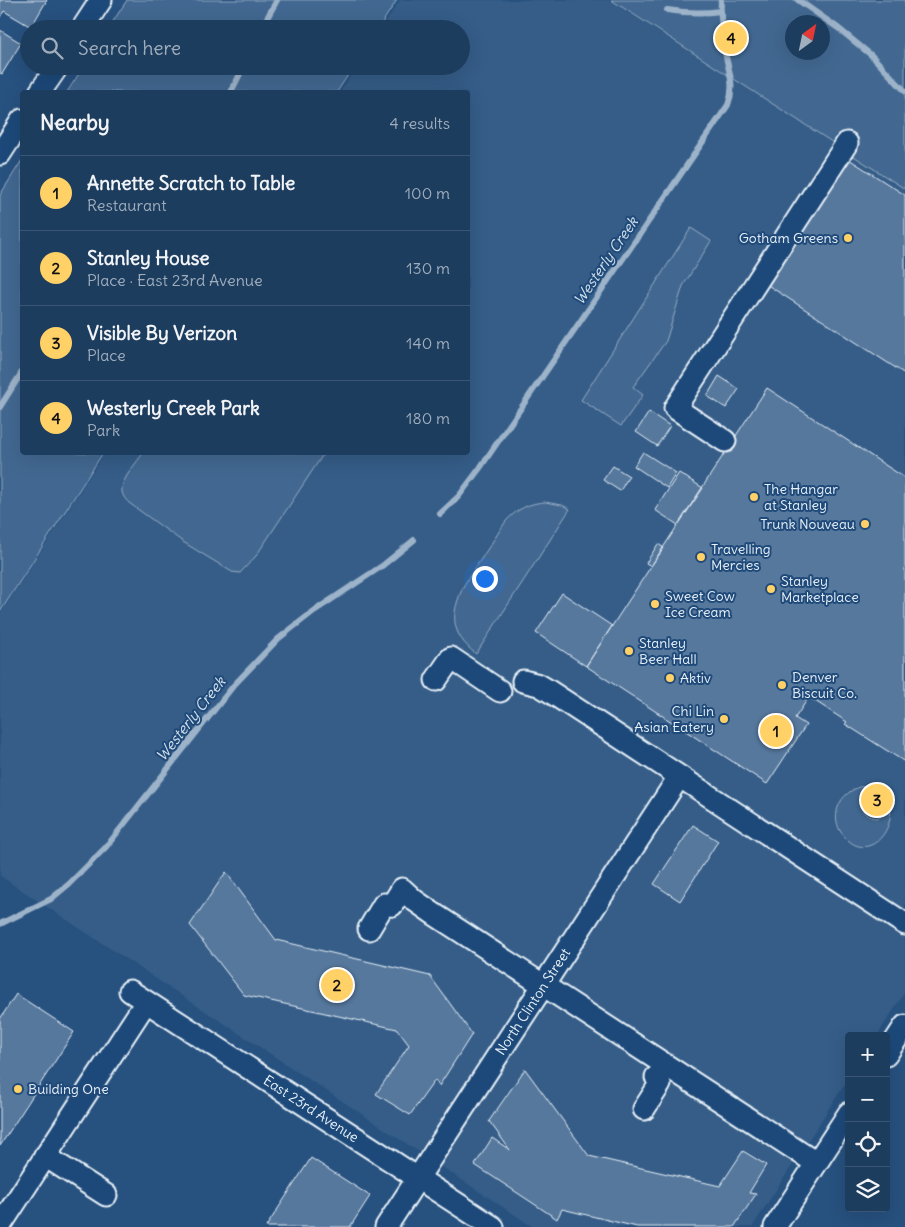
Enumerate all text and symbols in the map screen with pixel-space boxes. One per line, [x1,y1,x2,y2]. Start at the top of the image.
north arrow [785,15,830,60]
pin: 4 [715,19,747,57]
search box [20,20,470,75]
icon: search [38,34,66,62]
text: Search here [78,36,181,60]
text: Nearby [40,109,110,136]
text: 4 results [389,113,450,133]
text: Annette Scratch to Table [87,171,295,195]
text: 1 [53,183,59,203]
text: 100 m [405,183,450,203]
text: Restaurant [87,195,167,215]
water label: Westerly Creek [569,212,643,308]
place label: Gotham Greens [739,229,838,247]
marker: Gotham Greens [842,232,854,244]
text: Stanley House [87,246,210,270]
text: 2 [52,258,60,278]
text: 130 m [406,258,450,278]
text: Place · East 23rd Avenue [87,270,263,290]
text: Visible By Verizon [87,321,237,345]
text: 3 [51,333,61,353]
text: 140 m [406,333,450,353]
text: Place [87,345,126,365]
text: Westerly Creek Park [87,396,260,420]
text: 4 [51,408,61,428]
text: 180 m [406,408,450,428]
text: Park [87,420,120,440]
place label: The Hangar at Stanley [764,480,838,514]
marker: The Hangar at Stanley [748,491,760,503]
place label: Trunk Nouveau [760,515,855,533]
marker: Trunk Nouveau [859,518,871,530]
place label: Travelling Mercies [711,540,771,574]
marker: Travelling Mercies [695,551,707,563]
your location [472,566,498,592]
place label: Stanley Marketplace [781,572,859,606]
marker: Stanley Marketplace [765,583,777,595]
place label: Sweet Cow Ice Cream [665,587,735,621]
marker: Sweet Cow Ice Cream [649,598,661,610]
place label: Stanley Beer Hall [639,634,697,668]
marker: Stanley Beer Hall [623,645,635,657]
place label: Denver Biscuit Co. [792,668,857,702]
place label: Aktiv [680,669,711,687]
water label: Westerly Creek [152,672,230,765]
marker: Aktiv [664,672,676,684]
marker: Denver Biscuit Co. [776,679,788,691]
place label: Chi Lin Asian Eatery [634,702,714,736]
pin: 1 [760,712,792,750]
marker: Chi Lin Asian Eatery [718,713,730,725]
pin: 3 [861,781,893,819]
street label: North Clinton Street [491,944,574,1059]
pin: 2 [321,966,353,1004]
map controls [845,1032,890,1212]
button: + [845,1032,890,1077]
street label: East 23rd Avenue [260,1071,362,1146]
button: − [845,1077,890,1122]
place label: Building One [28,1080,109,1098]
marker: Building One [12,1083,24,1095]
button: locate [845,1122,890,1167]
button: layers [845,1167,890,1212]

